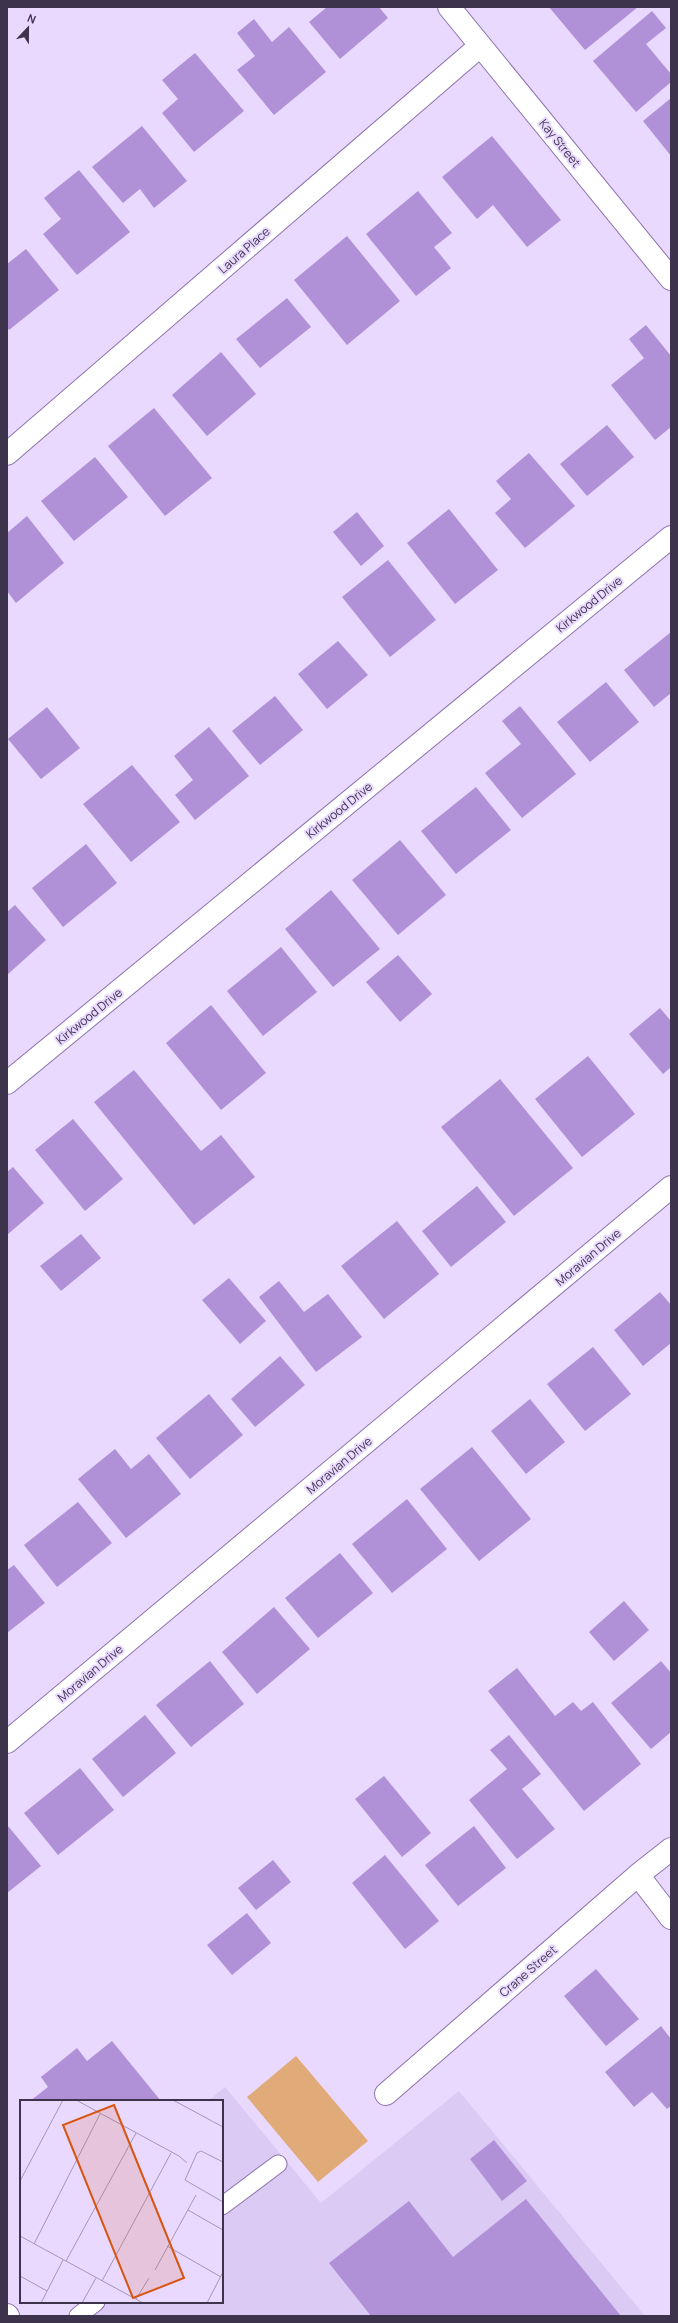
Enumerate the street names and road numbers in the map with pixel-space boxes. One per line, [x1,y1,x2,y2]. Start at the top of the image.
street label: Kay Street [535,115,585,171]
street label: Laura Place [215,223,273,277]
street label: Kirkwood Drive [552,572,626,636]
street label: Kirkwood Drive [302,778,376,842]
street label: Kirkwood Drive [52,984,126,1048]
street label: Moravian Drive [552,1225,624,1289]
street label: Moravian Drive [303,1433,375,1497]
street label: Moravian Drive [54,1641,126,1705]
street label: Crane Street [496,1941,561,2001]

